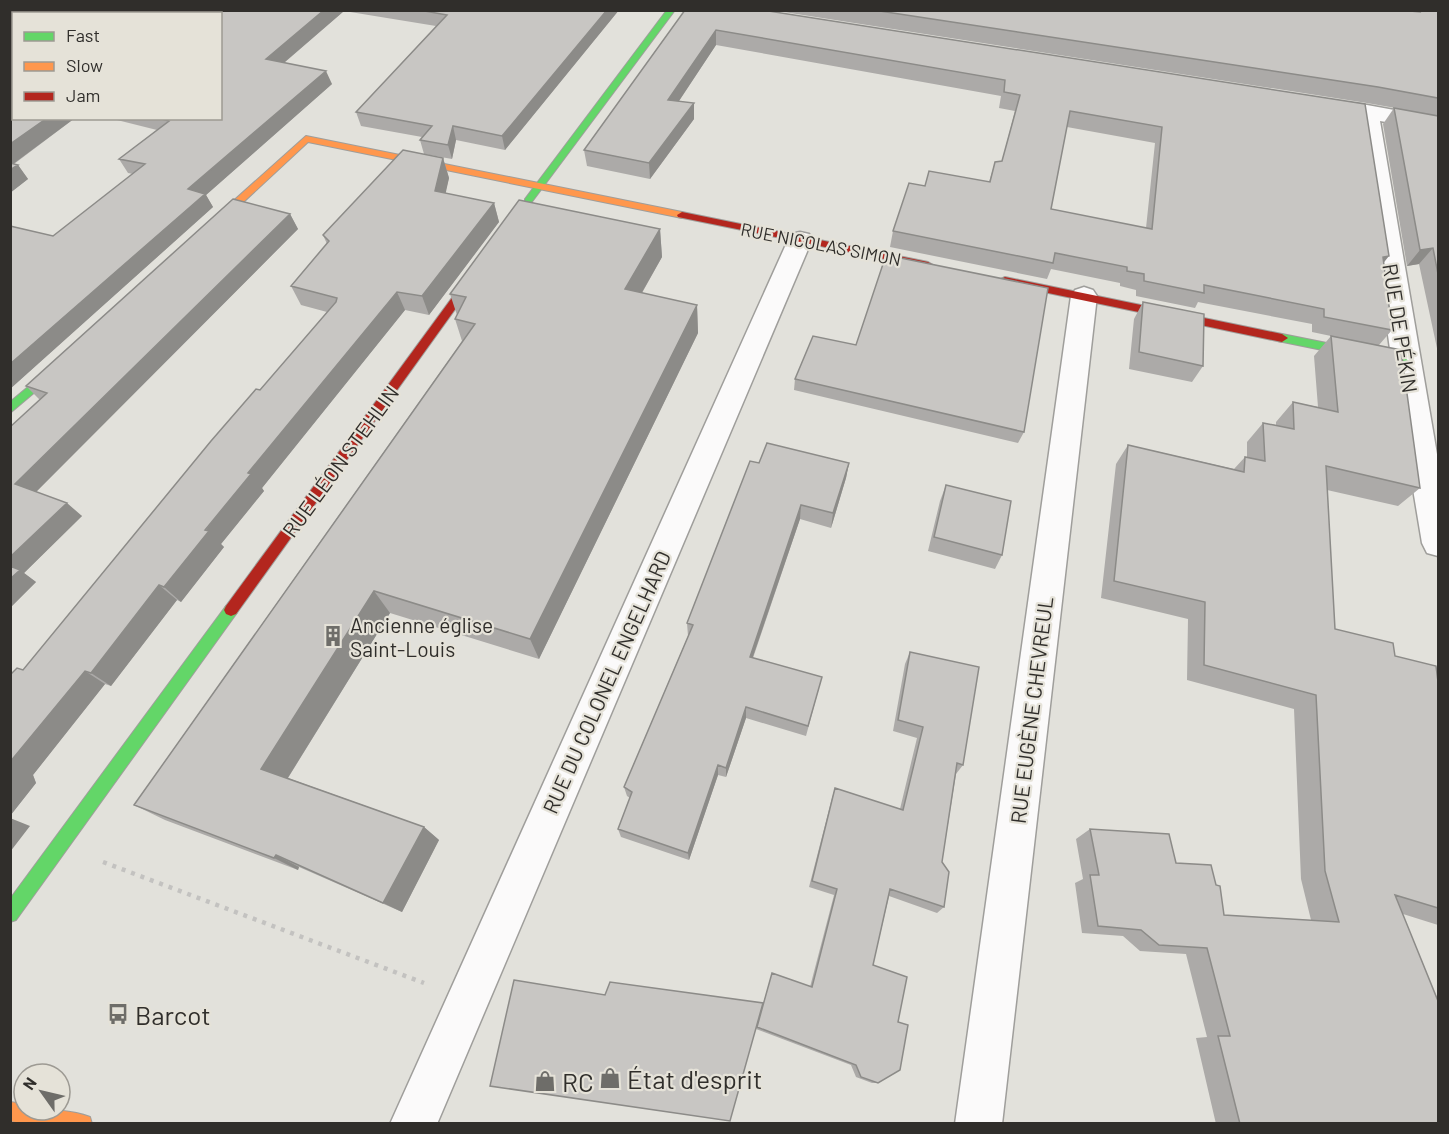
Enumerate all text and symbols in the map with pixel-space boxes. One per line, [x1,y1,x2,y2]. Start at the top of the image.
legend [12,12,222,120]
text: Fast [66,24,100,46]
text: Slow [66,54,103,76]
text: Jam [66,84,100,106]
street label: RUE NICOLAS SIMON [739,218,903,270]
street label: RUE DE PÉKIN [1378,261,1424,395]
street label: RUE LÉON STEHLIN [277,380,403,542]
street label: RUE DU COLONEL ENGELHARD [537,547,675,817]
street label: RUE EUGÈNE CHEVREUL [1005,595,1057,825]
place label: Ancienne église Saint-Louis [350,612,493,661]
building icon: Ancienne église Saint-Louis [321,624,345,648]
place label: Barcot [135,999,211,1030]
bus stop icon: Barcot [106,1002,130,1026]
north arrow [12,1062,72,1122]
place label: État d'esprit [627,1063,762,1094]
place label: RC [562,1066,594,1097]
shop icon: État d'esprit [598,1066,622,1090]
shop icon: RC [533,1069,557,1093]
text: N [18,1074,40,1093]

